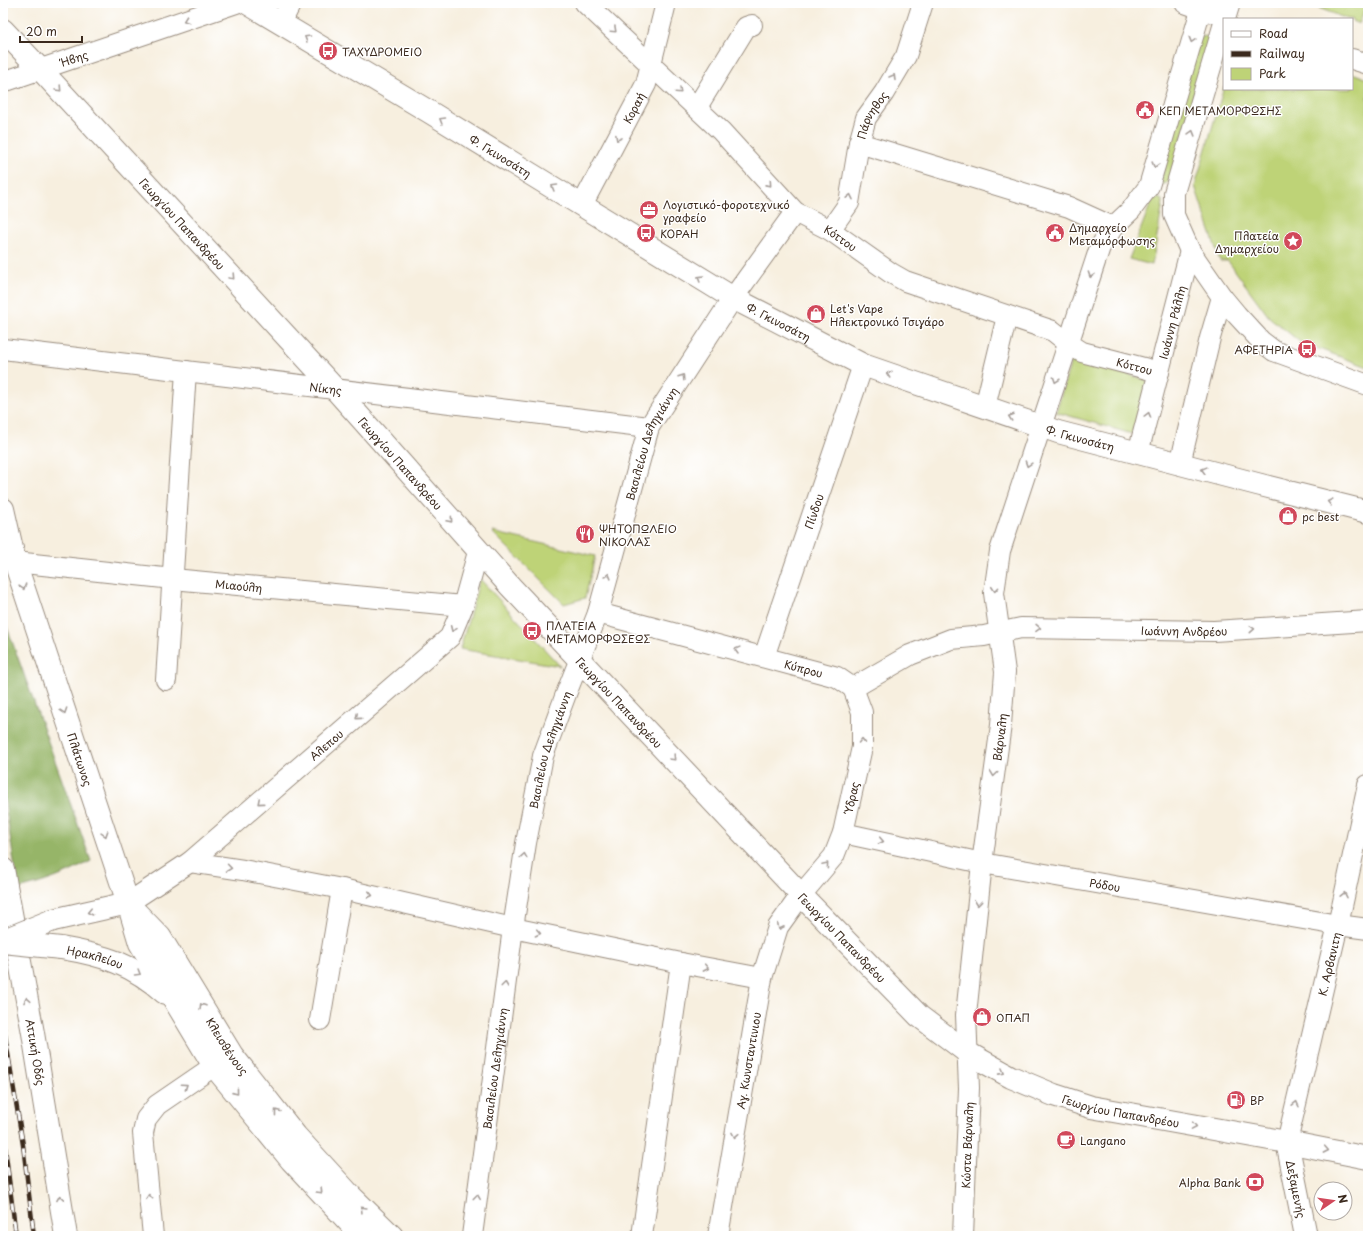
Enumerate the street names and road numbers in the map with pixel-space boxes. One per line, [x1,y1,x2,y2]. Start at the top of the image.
street label: Ήβης [56,45,90,71]
street label: Πάρνηθος [852,87,892,141]
street label: Κοραή [618,89,649,126]
street label: Φ. Γκινοσάτη [466,130,535,181]
street label: Γεωργίου Παπανδρέου [136,174,229,273]
street label: Κόττου [821,220,861,255]
street label: Ιωάννη Ράλλη [1154,284,1189,361]
street label: Φ. Γκινοσάτη [744,298,814,345]
street label: Κόττου [1115,353,1155,379]
street label: Νίκης [309,378,343,398]
street label: Βασιλείου Δεληγιάννη [621,383,682,502]
street label: Γεωργίου Παπανδρέου [355,413,447,513]
street label: Φ. Γκινοσάτη [1044,420,1117,455]
street label: Πίνδου [800,491,827,531]
street label: Μιαούλη [214,574,263,596]
street label: Ιωάννη Ανδρέου [1141,621,1228,640]
street label: Γεωργίου Παπανδρέου [572,653,667,751]
street label: Κύπρου [783,655,825,681]
street label: Βασιλείου Δεληγιάννη [524,689,575,810]
street label: Βάρναλη [988,713,1010,762]
street label: Αλεπου [305,725,347,764]
street label: Πλάτωνος [64,730,97,788]
street label: Ύδρας [839,780,863,817]
street label: Ρόδου [1088,873,1122,895]
street label: Γεωργίου Παπανδρέου [794,889,890,986]
street label: Κ. Αρβανιτη [1313,930,1345,997]
street label: Ηρακλείου [65,941,126,973]
street label: Βασιλείου Δεληγιάννη [478,1007,511,1130]
street label: Αγ. Κωνσταντινιου [731,1011,765,1110]
street label: Κλεισθένους [202,1014,253,1079]
street label: Αττική Οδός [22,1017,50,1087]
street label: Γεωργίου Παπανδρέου [1060,1090,1181,1131]
street label: Κώστα Βάρναλη [956,1101,977,1189]
street label: Δεξαμενής [1282,1159,1311,1220]

